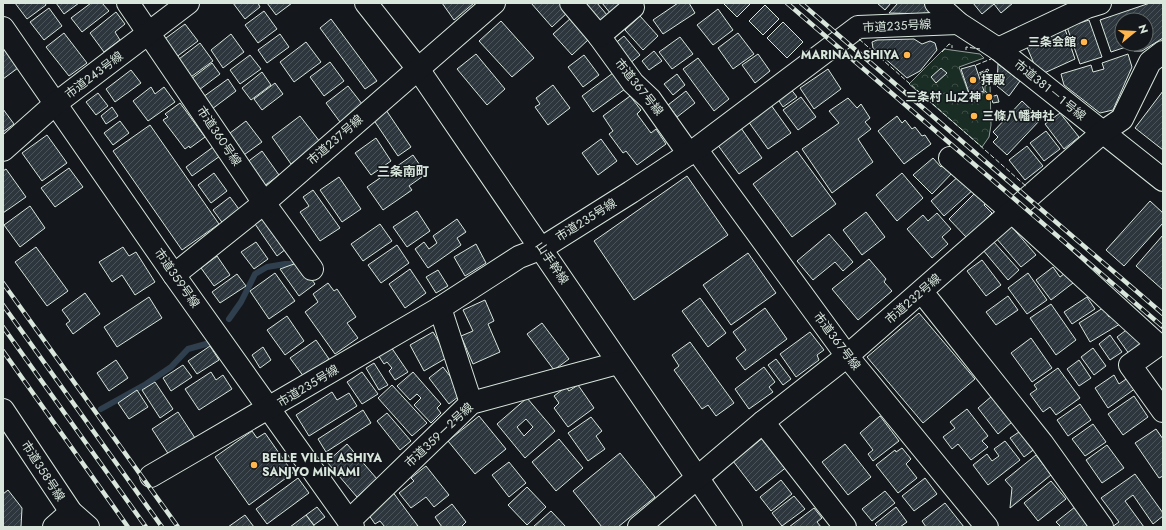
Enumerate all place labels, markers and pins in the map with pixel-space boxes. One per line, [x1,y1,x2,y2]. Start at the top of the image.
place label: 三条会館 [1028,33,1076,51]
marker: 三条会館 [1079,37,1089,47]
place label: MARINA ASHIYA [801,46,899,64]
marker: MARINA ASHIYA [902,50,912,60]
place label: 拝殿 [981,71,1005,89]
marker: 拝殿 [968,75,978,85]
place label: 三条村 山之神 [905,88,981,106]
marker: 三条村 山之神 [984,92,994,102]
place label: 三條八幡神社 [982,107,1054,125]
marker: 三條八幡神社 [969,111,979,121]
place label: BELLE VILLE ASHIYA SANJYO MINAMI [262,449,382,481]
marker: BELLE VILLE ASHIYA SANJYO MINAMI [249,460,259,470]

